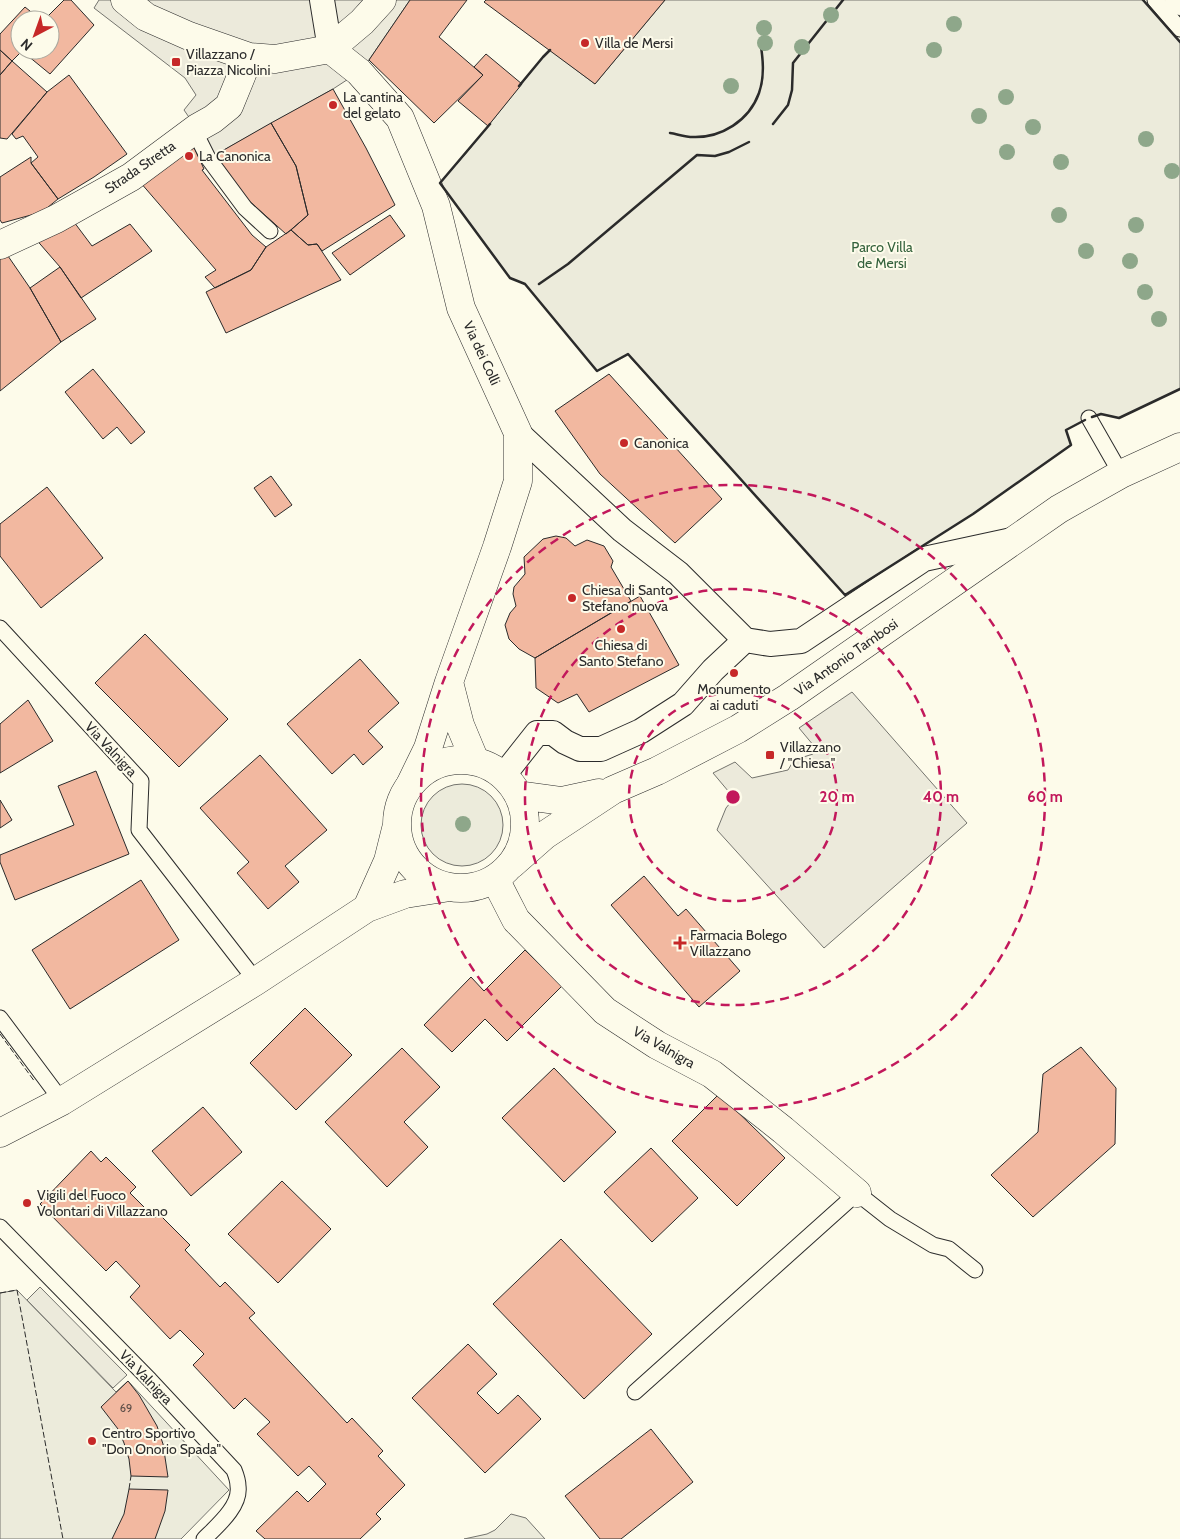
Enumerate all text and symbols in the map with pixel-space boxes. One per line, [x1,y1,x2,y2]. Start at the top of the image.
north arrow [10,10,60,60]
place label: Villa de Mersi [595,34,673,52]
text: N [17,35,36,55]
marker: Villa de Mersi [579,37,591,49]
place label: Villazzano / Piazza Nicolini [186,45,270,79]
marker: Villazzano / Piazza Nicolini [170,56,182,68]
place label: La cantina del gelato [343,88,403,122]
marker: La cantina del gelato [327,99,339,111]
street label: Strada Stretta [101,137,179,197]
place label: La Canonica [199,147,271,165]
marker: La Canonica [183,150,195,162]
park label: Parco Villa de Mersi [851,238,913,272]
street label: Via dei Colli [459,318,505,388]
place label: Canonica [634,434,689,452]
marker: Canonica [618,437,630,449]
place label: Chiesa di Santo Stefano nuova [582,581,673,615]
marker: Chiesa di Santo Stefano nuova [566,592,578,604]
street label: Via Antonio Tambosi [791,615,901,699]
marker: Chiesa di Santo Stefano [615,623,627,635]
place label: Chiesa di Santo Stefano [579,636,664,670]
marker: Monumento ai caduti [728,667,740,679]
place label: Monumento ai caduti [697,680,771,714]
street label: Via Valnigra [81,718,141,781]
place label: Villazzano / "Chiesa" [779,738,841,772]
marker: Villazzano / "Chiesa" [764,749,776,761]
centre of rings [724,788,742,806]
text: 20 m [820,788,854,806]
text: 40 m [923,788,959,806]
text: 60 m [1027,788,1063,806]
place label: Farmacia Bolego Villazzano [690,926,787,960]
marker: Farmacia Bolego Villazzano [674,937,686,949]
street label: Via Valnigra [630,1022,699,1072]
place label: Vigili del Fuoco Volontari di Villazzano [37,1186,168,1220]
marker: Vigili del Fuoco Volontari di Villazzano [21,1197,33,1209]
street label: Via Valnigra [116,1346,177,1408]
house number: 69 [120,1401,132,1415]
place label: Centro Sportivo "Don Onorio Spada" [102,1424,221,1458]
marker: Centro Sportivo "Don Onorio Spada" [86,1435,98,1447]

